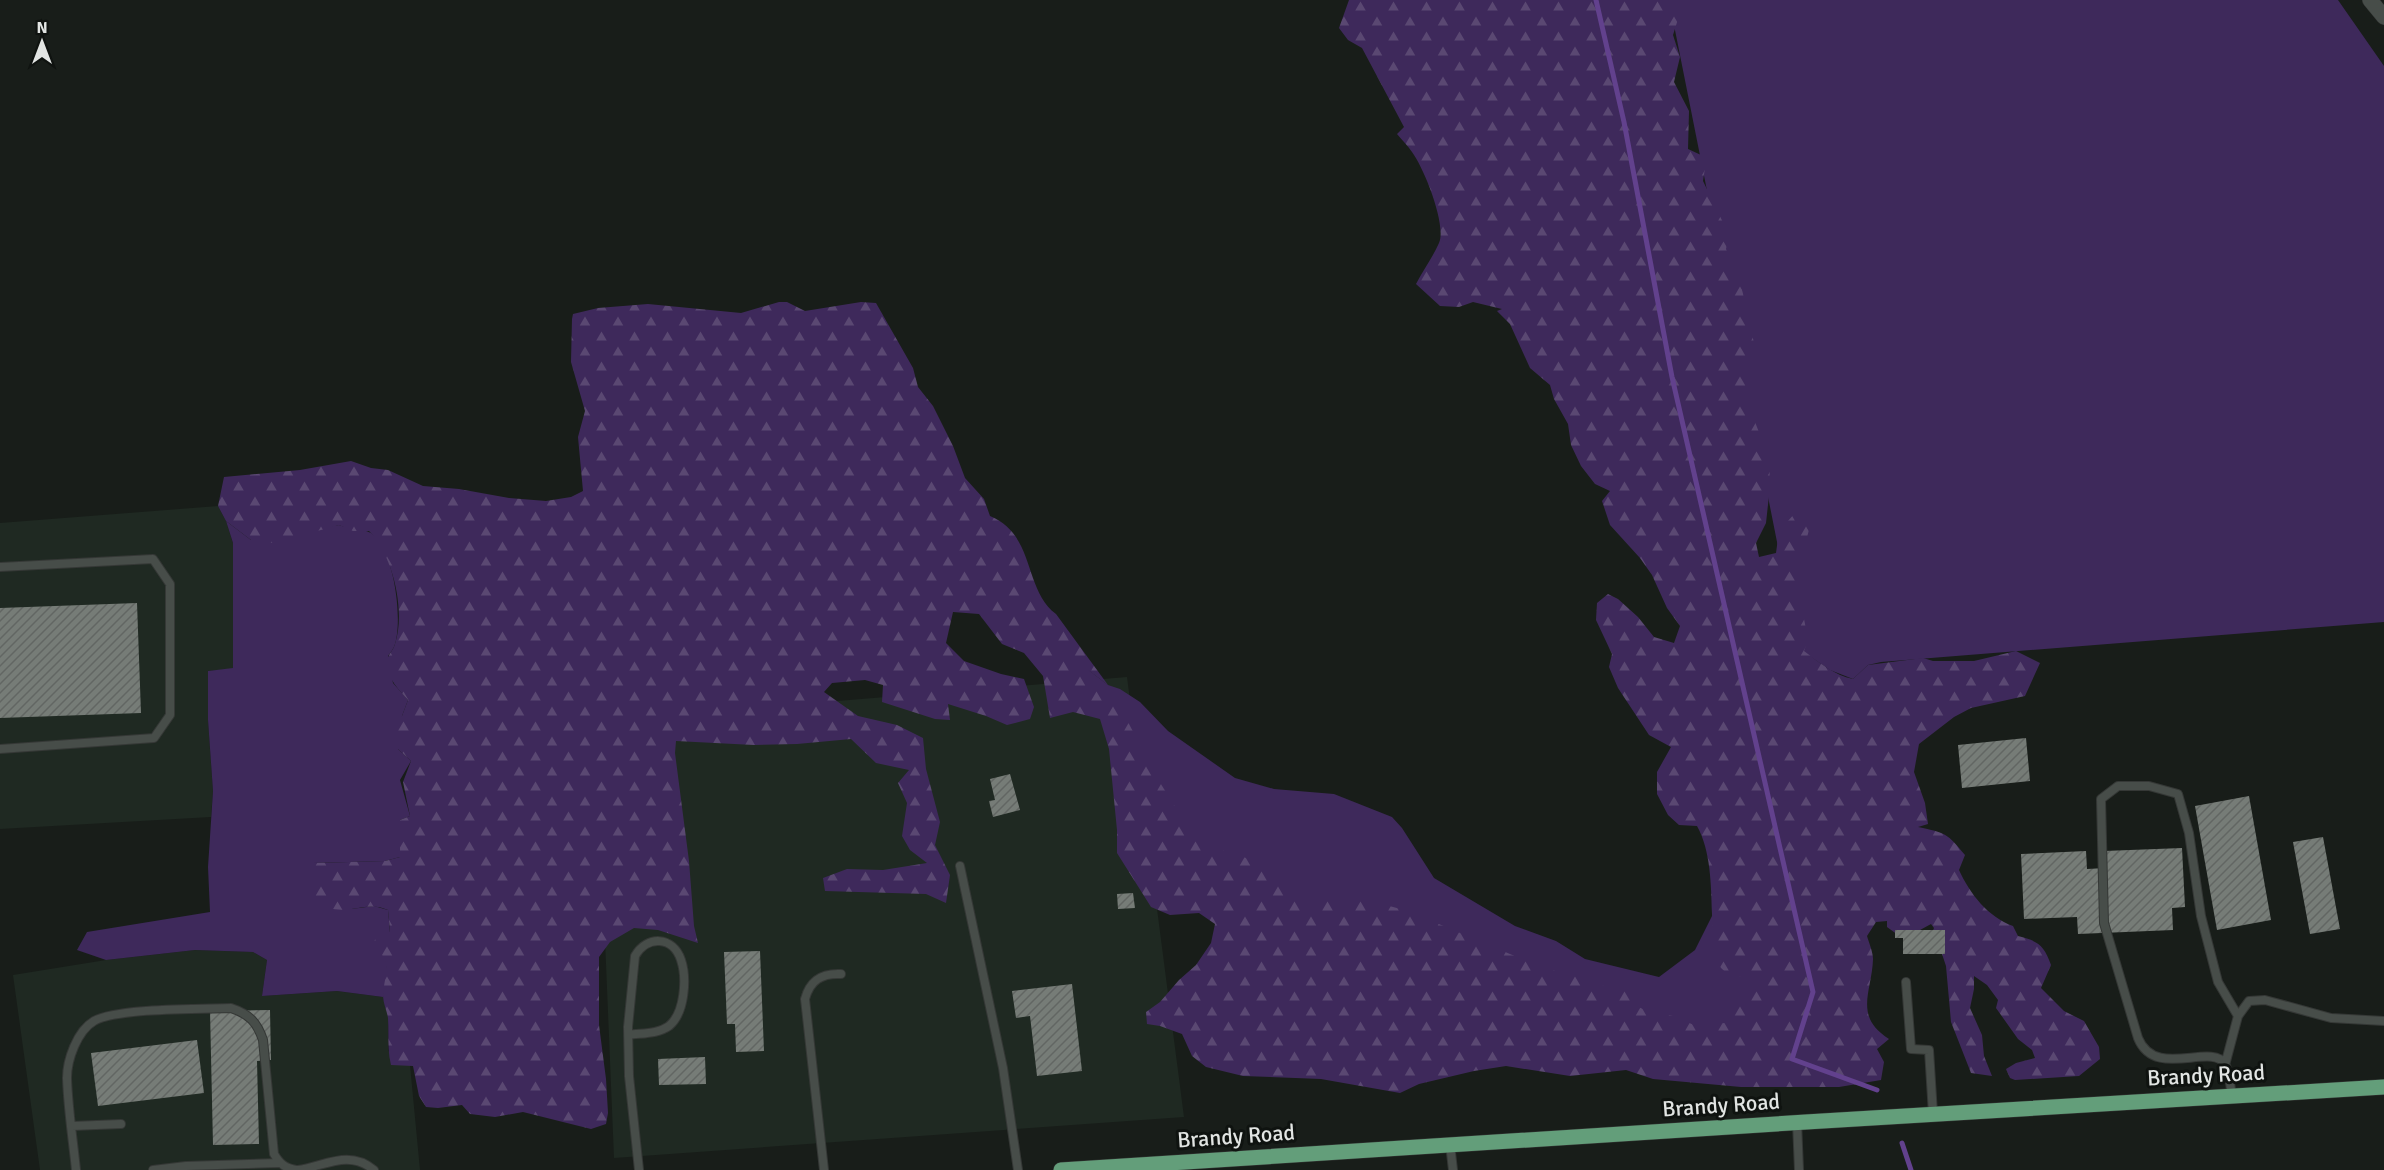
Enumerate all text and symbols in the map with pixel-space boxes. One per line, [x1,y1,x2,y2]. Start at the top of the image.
north arrow [12,12,72,72]
text: N [36,18,48,38]
street label: Brandy Road [2146,1058,2266,1092]
street label: Brandy Road [1661,1087,1781,1123]
street label: Brandy Road [1176,1118,1296,1154]

